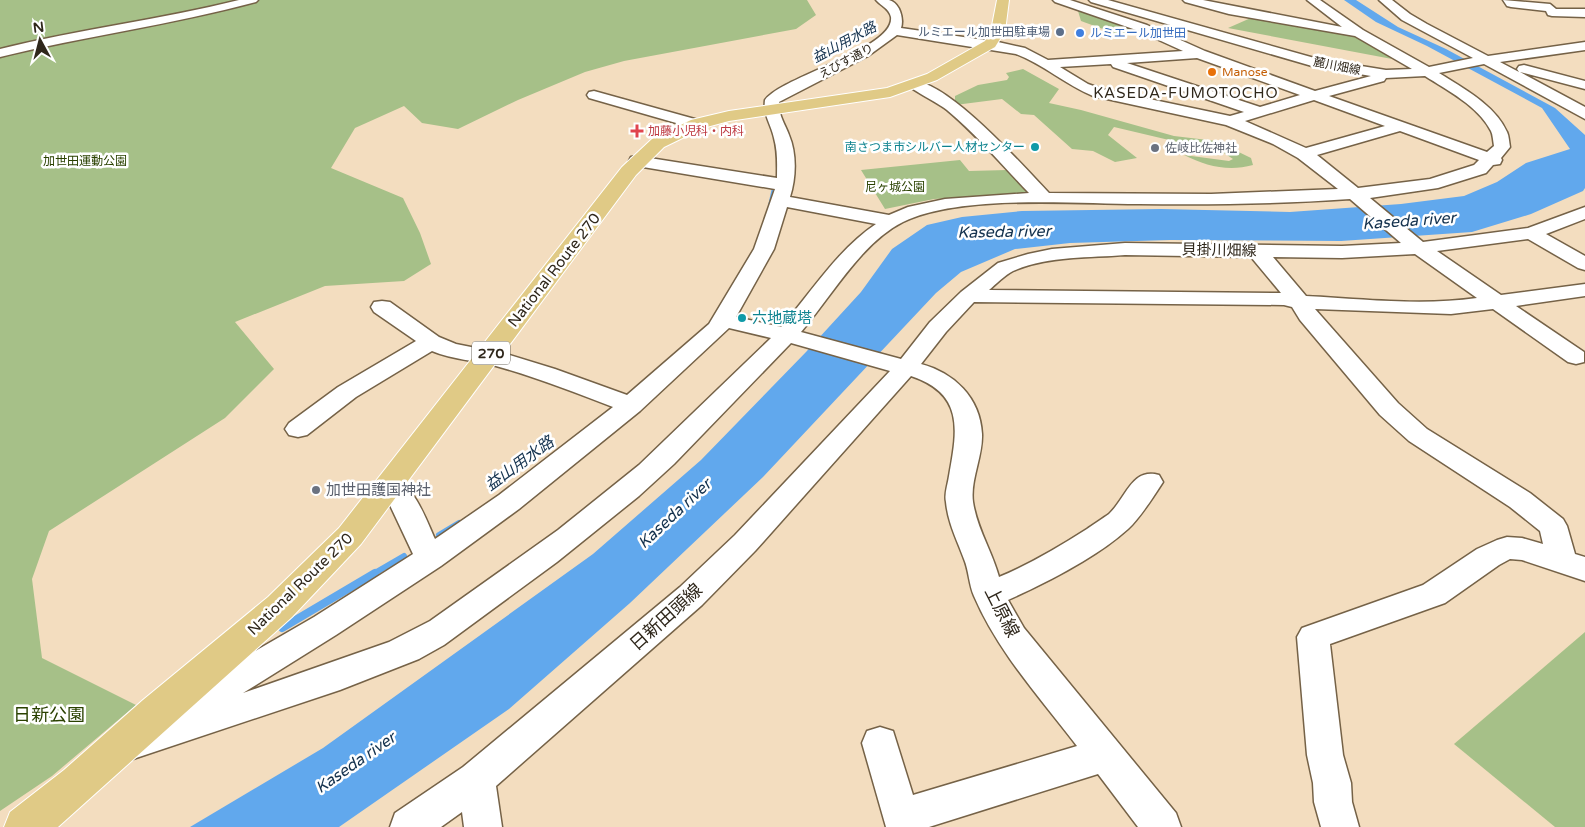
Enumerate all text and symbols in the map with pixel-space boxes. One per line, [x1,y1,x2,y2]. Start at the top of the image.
north arrow [15,15,65,65]
text: N [32,18,45,37]
water label: 益山用水路 [809,18,880,66]
place label: ルミエール加世田駐車場 [918,25,1050,39]
marker: ルミエール加世田駐車場 [1054,26,1066,38]
place label: ルミエール加世田 [1090,26,1186,40]
marker: ルミエール加世田 [1074,27,1086,39]
street label: えびす通り [816,41,876,81]
street label: 麓川畑線 [1312,55,1362,77]
place label: Manose [1222,65,1268,79]
marker: Manose [1206,66,1218,78]
district label: KASEDA-FUMOTOCHO [1093,84,1279,102]
marker: 加藤小児科・内科 [630,124,644,138]
place label: 加藤小児科・内科 [648,124,744,138]
place label: 南さつま市シルバー人材センター [845,140,1025,154]
marker: 南さつま市シルバー人材センター [1029,141,1041,153]
place label: 佐岐比佐神社 [1165,141,1237,155]
marker: 佐岐比佐神社 [1149,142,1161,154]
park label: 加世田運動公園 [43,154,127,168]
park label: 尼ヶ城公園 [865,180,925,194]
water label: Kaseda river [1362,208,1458,234]
street label: National Route 270 [504,210,604,330]
water label: Kaseda river [957,221,1053,243]
street label: 貝掛川畑線 [1181,240,1257,260]
place label: 六地蔵塔 [752,309,812,327]
marker: 六地蔵塔 [736,312,748,324]
road number: 270 [472,342,510,364]
water label: 益山用水路 [481,431,559,495]
water label: Kaseda river [634,473,717,553]
place label: 加世田護国神社 [326,481,431,499]
marker: 加世田護国神社 [310,484,322,496]
street label: National Route 270 [244,529,356,639]
street label: 日新田頭線 [625,579,707,655]
street label: 上原線 [980,583,1024,641]
park label: 日新公園 [13,704,85,726]
water label: Kaseda river [312,727,401,798]

